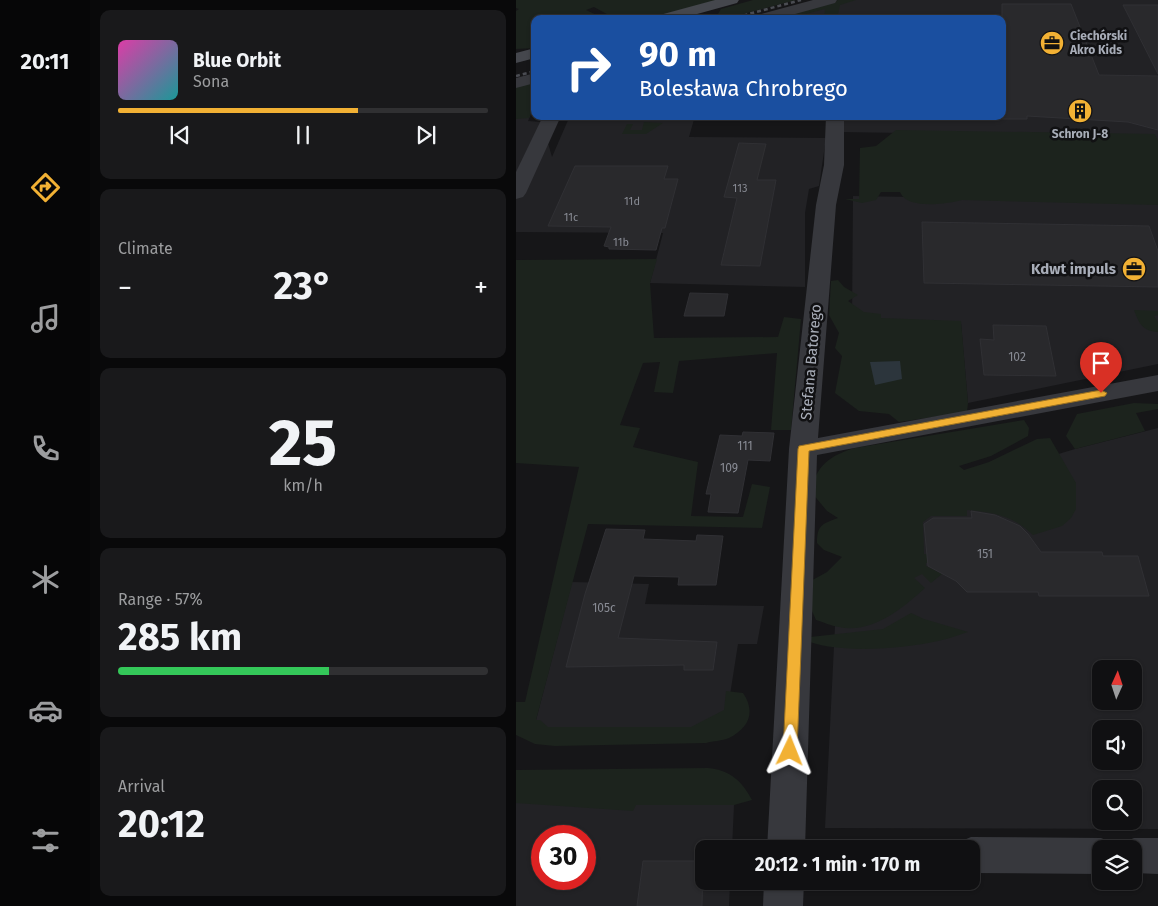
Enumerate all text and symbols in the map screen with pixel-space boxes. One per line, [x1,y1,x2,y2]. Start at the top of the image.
place label: Ciechórski Akro Kids [1069,29,1127,57]
office icon: Ciechórski Akro Kids [1039,30,1065,56]
text: 90 m [639,33,717,75]
icon: right [556,35,621,100]
text: 20:11 [21,48,69,75]
text: Blue Orbit [193,49,281,72]
text: Sona [193,72,229,91]
text: Bolesława Chrobrego [639,75,848,102]
building icon: Schron J-8 [1067,98,1093,124]
icon: previous [166,121,194,149]
icon: pause [289,121,317,149]
icon: next [412,121,440,149]
place label: Schron J-8 [1052,127,1108,141]
icon: directions [28,170,63,205]
house number: 113 [733,182,747,195]
house number: 11d [624,195,640,208]
house number: 11c [564,211,578,224]
house number: 11b [613,236,629,249]
text: Climate [118,239,173,258]
office icon: Kdwt impuls [1121,256,1147,282]
place label: Kdwt impuls [1031,260,1116,278]
text: 23° [274,263,333,309]
text: − [118,271,132,304]
text: + [474,271,488,304]
icon: music [28,301,63,336]
street label: Stefana Batorego [797,303,825,421]
pin [1080,342,1122,393]
icon: arrive [1087,349,1115,377]
house number: 102 [1008,350,1026,364]
text: 25 [269,404,337,482]
icon: phone [28,431,63,466]
house number: 111 [737,439,753,453]
house number: 109 [720,461,738,475]
text: km/h [283,476,323,495]
house number: 151 [977,547,993,561]
icon: climate [28,562,63,597]
text: Range · 57% [118,590,203,609]
house number: 105c [592,601,616,615]
text: 285 km [118,614,242,660]
north arrow [1092,660,1142,710]
map controls [1092,660,1142,890]
icon: car [28,693,63,728]
button: sound [1092,720,1142,770]
position arrow [763,724,815,776]
text: Arrival [118,777,165,796]
button: search [1092,780,1142,830]
text: 20:12 [118,801,205,847]
icon: filters [28,823,63,858]
speed limit sign: 30 [531,825,596,890]
button: layers [1092,840,1142,890]
text: 20:12 · 1 min · 170 m [755,853,920,876]

